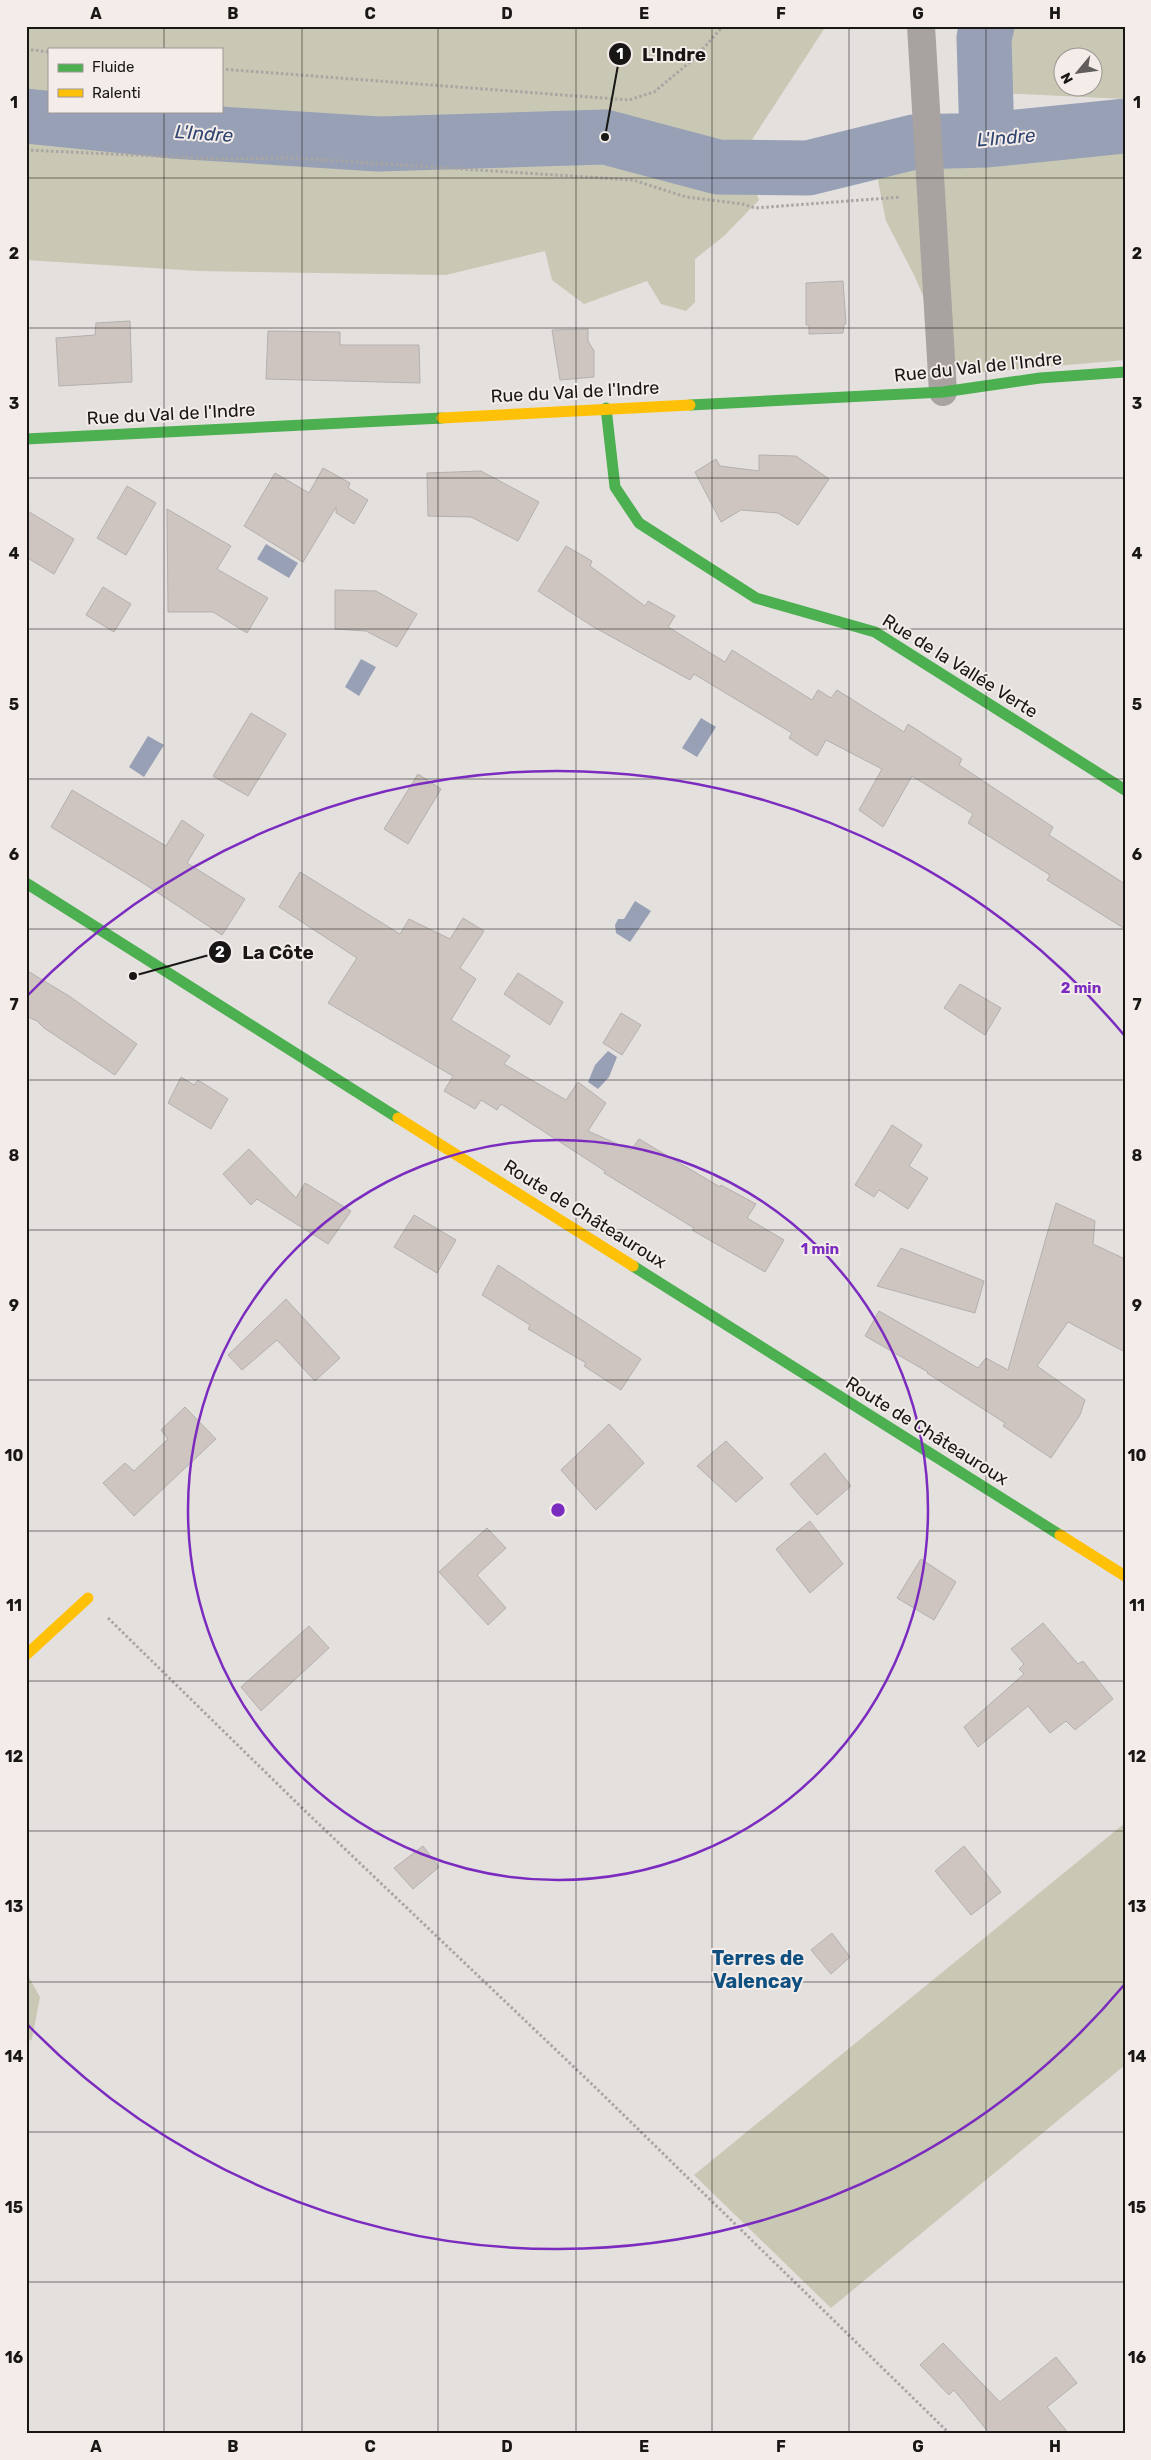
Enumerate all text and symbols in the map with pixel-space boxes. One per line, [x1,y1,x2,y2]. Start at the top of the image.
text: A [90,4,102,23]
text: B [227,4,239,23]
text: C [364,4,376,23]
text: D [501,4,513,23]
text: E [639,4,649,23]
text: F [776,4,786,23]
text: G [912,4,924,23]
text: H [1049,4,1061,23]
callout: L'Indre [607,37,716,71]
text: L'Indre [642,43,706,66]
text: 1 [616,45,624,63]
legend [48,48,222,112]
north arrow [1054,48,1104,98]
text: Fluide [92,58,134,76]
text: N [1057,70,1077,87]
text: Ralenti [92,84,141,102]
text: 1 [10,93,18,112]
text: 1 [1133,93,1141,112]
water label: L'Indre [174,120,234,147]
water label: L'Indre [976,123,1037,152]
text: 2 [9,244,19,263]
text: 2 [1132,244,1142,263]
street label: Rue du Val de l'Indre [893,347,1063,387]
street label: Rue du Val de l'Indre [490,377,660,407]
text: 3 [9,394,19,413]
text: 3 [1132,394,1142,413]
street label: Rue du Val de l'Indre [86,399,256,429]
text: 4 [9,544,20,563]
text: 4 [1132,544,1143,563]
street label: Rue de la Vallée Verte [878,609,1042,723]
text: 5 [9,695,19,714]
text: 5 [1132,695,1142,714]
text: 6 [9,845,19,864]
text: 6 [1132,845,1142,864]
callout: La Côte [207,935,324,969]
text: La Côte [242,941,314,964]
text: 2 [215,943,225,961]
text: 2 min [1061,979,1101,997]
text: 7 [9,995,19,1014]
text: 7 [1132,995,1142,1014]
text: 8 [9,1146,20,1165]
text: 8 [1132,1146,1143,1165]
street label: Route de Châteauroux [500,1155,671,1273]
text: 1 min [801,1240,839,1258]
text: 9 [9,1296,19,1315]
text: 9 [1132,1296,1142,1315]
street label: Route de Châteauroux [842,1372,1013,1490]
text: 10 [5,1446,24,1465]
text: 10 [1128,1446,1147,1465]
centre of rings [549,1501,567,1519]
text: 11 [6,1596,22,1615]
text: 11 [1129,1596,1145,1615]
text: 12 [5,1747,23,1766]
text: 12 [1128,1747,1146,1766]
text: 13 [5,1897,23,1916]
text: 13 [1128,1897,1146,1916]
district label: Terres de Valencay [712,1946,804,1993]
text: 14 [5,2047,24,2066]
text: 14 [1128,2047,1147,2066]
text: 15 [5,2198,23,2217]
text: 15 [1128,2198,1146,2217]
text: 16 [5,2348,23,2367]
text: 16 [1128,2348,1146,2367]
text: A [90,2437,102,2456]
text: B [227,2437,239,2456]
text: C [364,2437,376,2456]
text: D [501,2437,513,2456]
text: E [639,2437,649,2456]
text: F [776,2437,786,2456]
text: G [912,2437,924,2456]
text: H [1049,2437,1061,2456]

